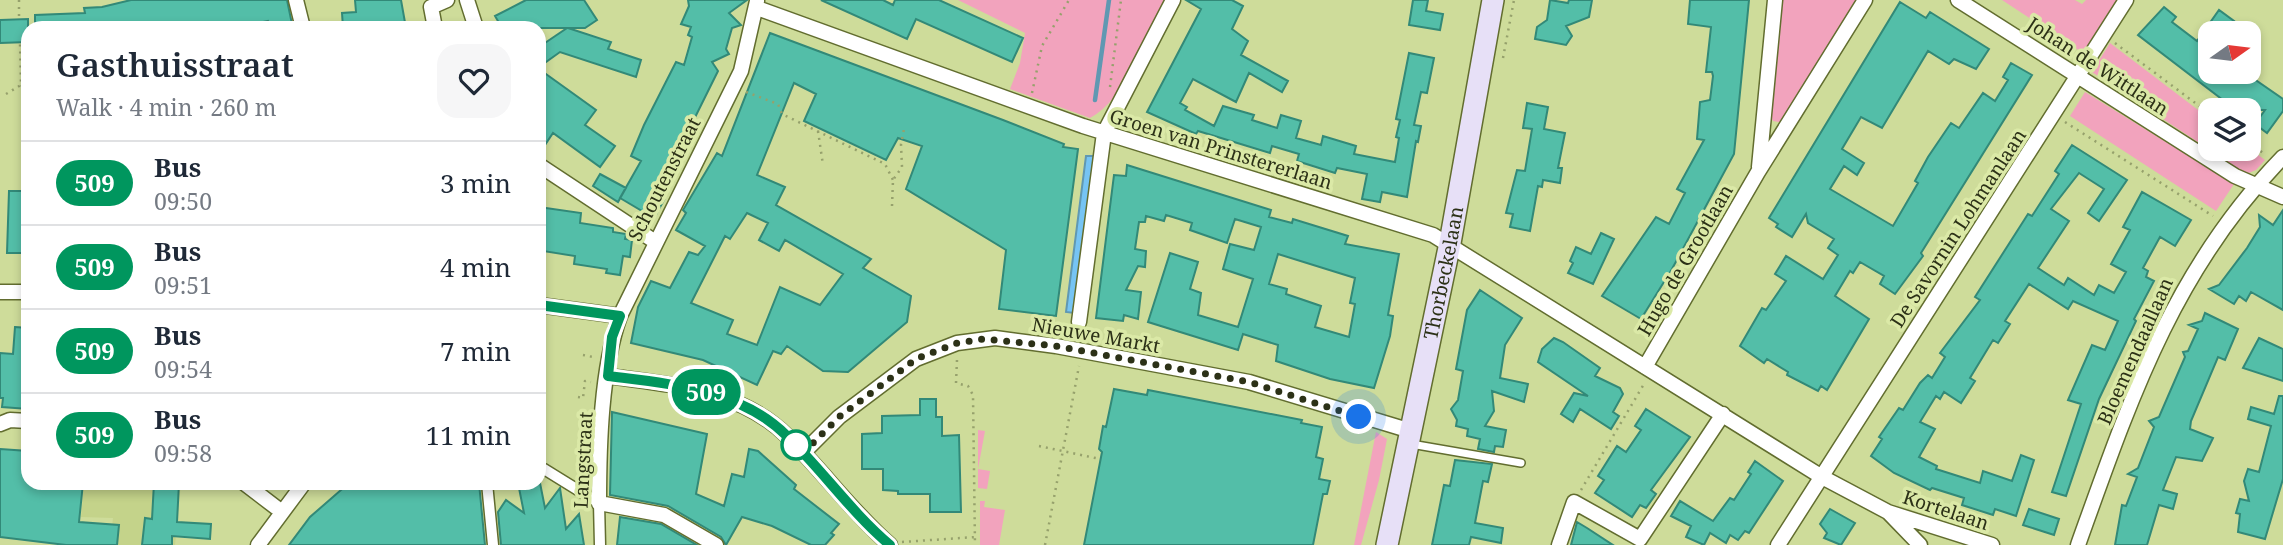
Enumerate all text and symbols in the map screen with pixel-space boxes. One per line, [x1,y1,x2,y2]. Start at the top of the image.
street label: Johan de Wittlaan [2022,10,2174,121]
north arrow [2198,21,2261,84]
map controls [2198,21,2261,161]
text: Gasthuisstraat [56,42,294,87]
button: heart [437,44,511,118]
text: Walk · 4 min · 260 m [56,91,276,123]
button: layers [2198,98,2261,161]
street label: Groen van Prinstererlaan [1106,103,1336,195]
street label: Schoutenstraat [622,112,707,245]
street label: De Savornin Lohmanlaan [1884,124,2032,332]
text: Bus [154,149,201,185]
text: 3 min [440,165,511,201]
text: 509 [74,166,115,199]
street label: Hugo de Grootlaan [1631,180,1739,340]
text: 09:50 [154,185,212,217]
street label: Thorbeckelaan [1417,204,1469,342]
text: Bus [154,233,201,269]
text: 4 min [440,249,511,285]
text: 509 [74,250,115,283]
text: 09:51 [154,269,212,301]
street label: Bloemendaallaan [2091,273,2179,429]
street label: Nieuwe Markt [1030,311,1162,359]
text: Bus [154,317,201,353]
text: 7 min [440,333,511,369]
text: 509 [74,334,115,367]
text: 09:54 [154,353,212,385]
line badge: 509 [666,369,746,415]
text: 509 [686,375,726,408]
your location [1341,399,1376,434]
text: Bus [154,401,201,437]
street label: Langstraat [567,411,599,509]
text: 11 min [426,417,511,453]
text: 509 [74,418,115,451]
unlabelled marker [781,430,811,460]
text: 09:58 [154,437,212,469]
street label: Kortelaan [1900,484,1992,536]

